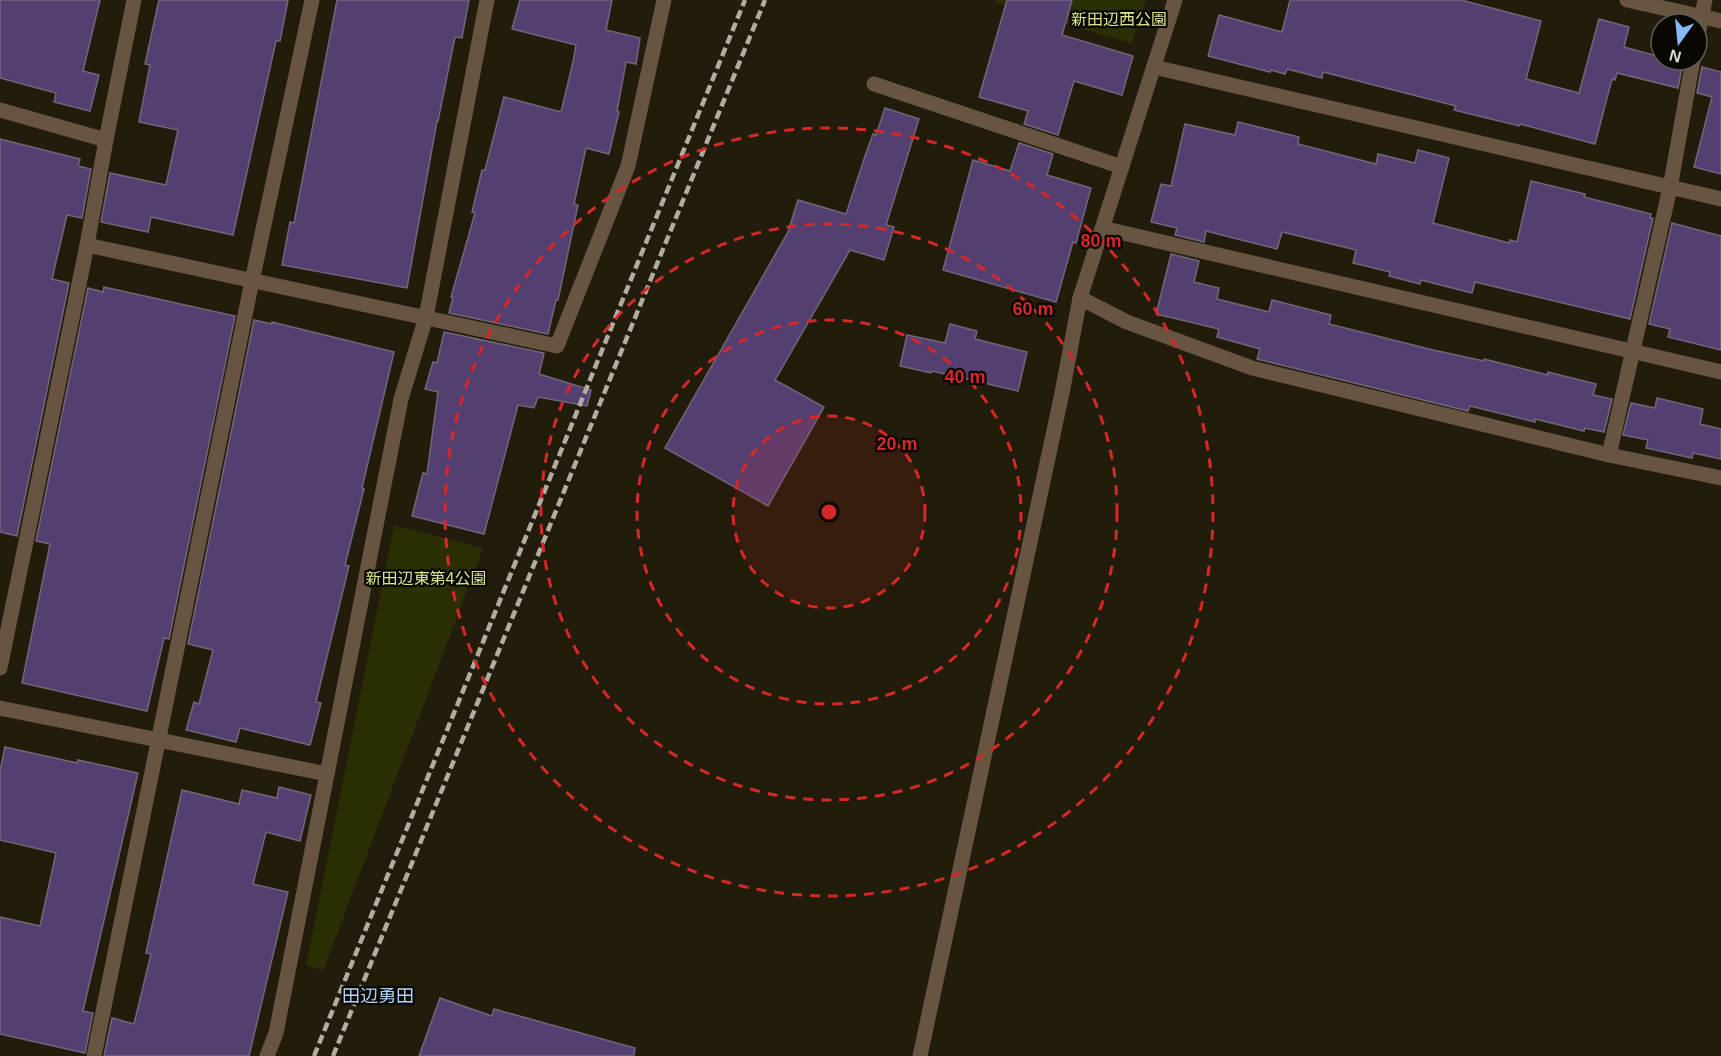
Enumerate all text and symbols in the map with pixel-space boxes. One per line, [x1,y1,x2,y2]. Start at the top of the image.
park label: 新田辺西公園 [1071,11,1167,28]
north arrow [1649,12,1709,72]
text: N [1667,46,1683,66]
text: 80 m [1080,231,1122,251]
text: 60 m [1012,299,1054,319]
text: 40 m [944,367,986,387]
text: 20 m [876,434,918,454]
centre of rings [819,502,839,522]
park label: 新田辺東第4公園 [366,570,486,587]
district label: 田辺勇田 [342,986,414,1006]

